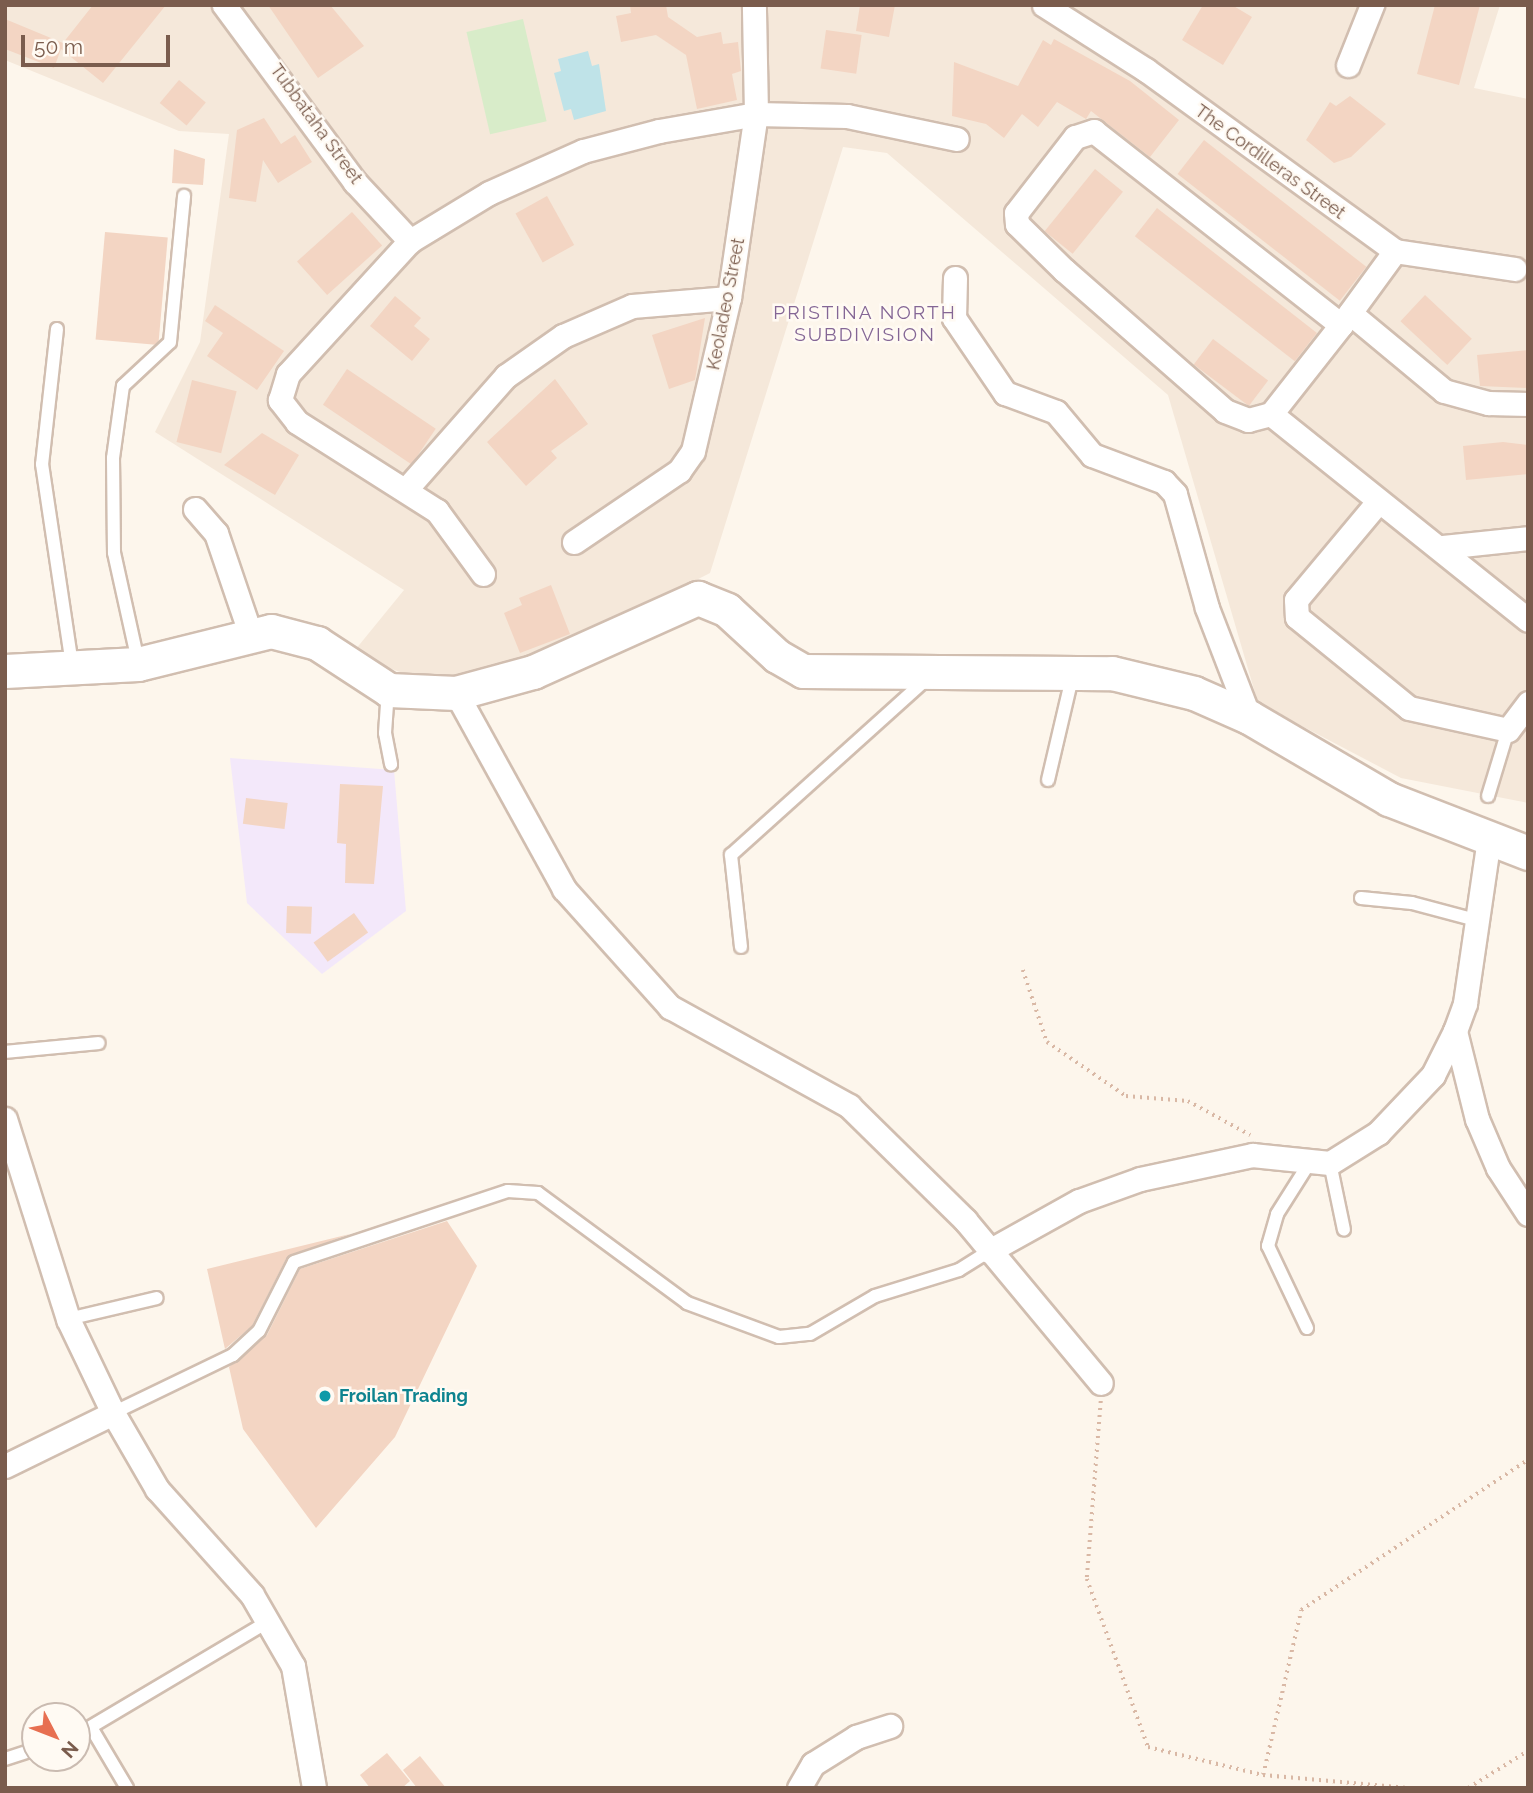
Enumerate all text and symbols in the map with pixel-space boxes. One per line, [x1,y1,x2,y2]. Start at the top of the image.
scale bar [24,21,173,65]
text: 50 m [34,34,83,59]
street label: Tubbataha Street [265,60,367,188]
street label: The Cordilleras Street [1191,100,1349,224]
street label: Keoladeo Street [703,236,749,372]
district label: PRISTINA NORTH SUBDIVISION [775,302,955,346]
place label: Froilan Trading [339,1385,468,1407]
marker: Froilan Trading [317,1388,333,1404]
north arrow [21,1702,91,1772]
text: N [57,1737,83,1762]

